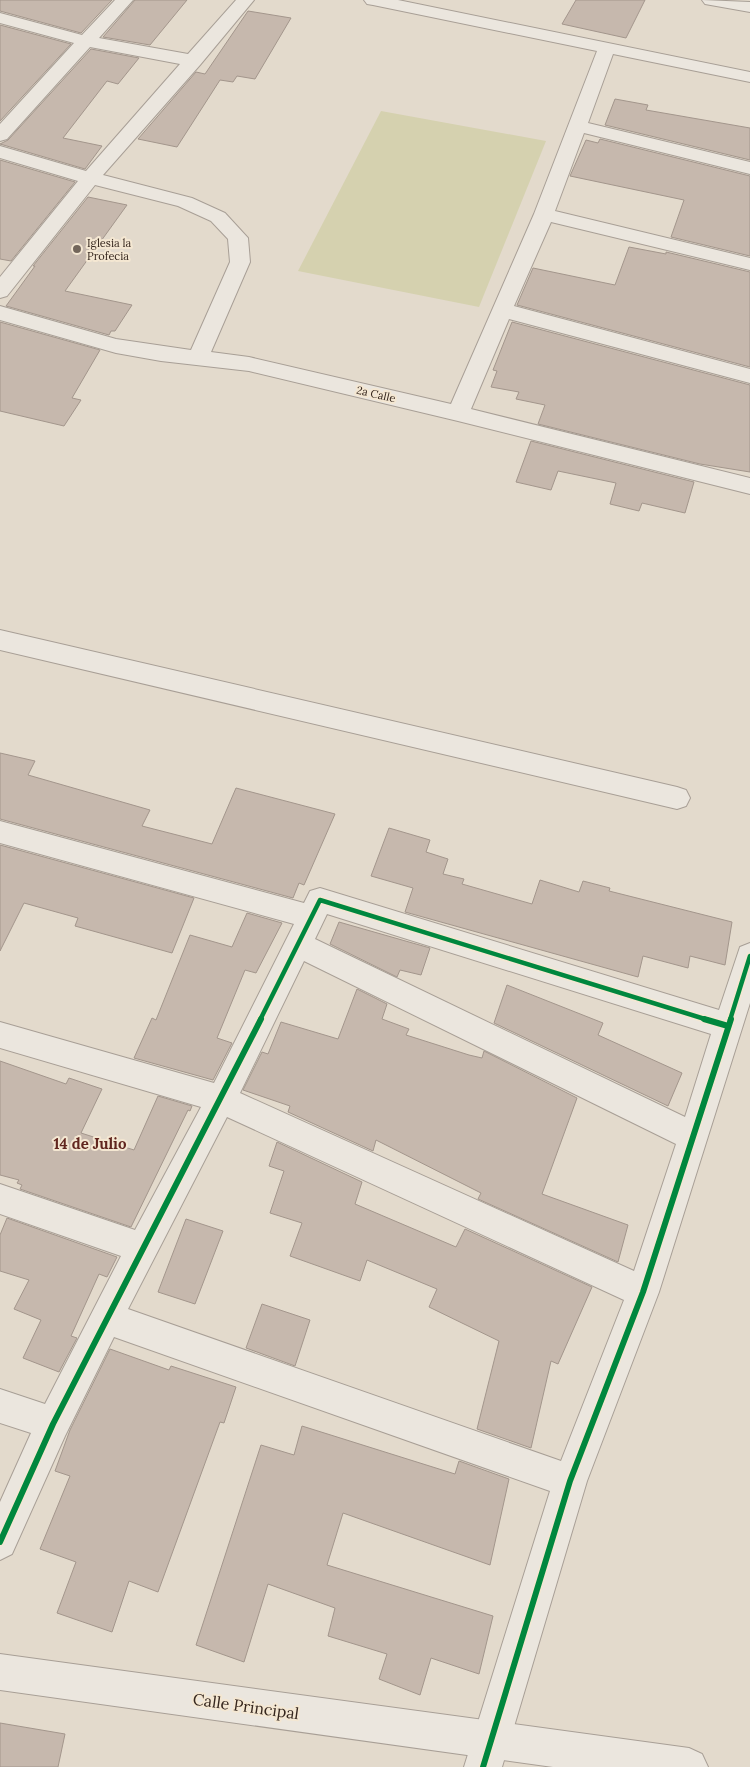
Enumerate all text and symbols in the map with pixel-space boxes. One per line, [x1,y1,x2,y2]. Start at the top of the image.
place label: Iglesia la Profecia [87,236,132,263]
marker: Iglesia la Profecia [71,243,83,255]
street label: 2a Calle [355,383,397,405]
district label: 14 de Julio [54,1134,127,1153]
street label: Calle Principal [192,1689,300,1723]

